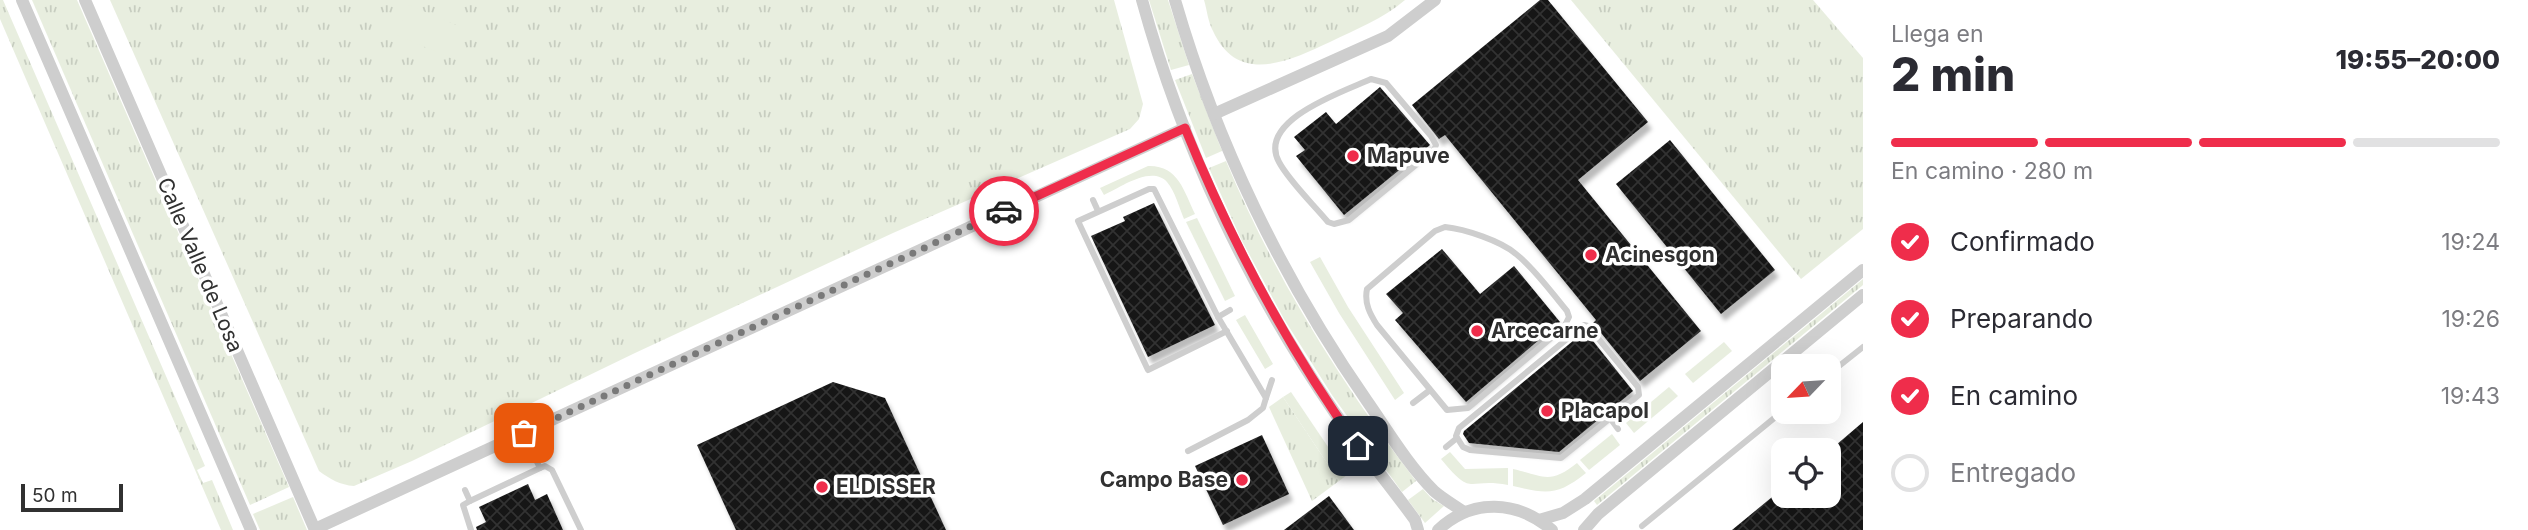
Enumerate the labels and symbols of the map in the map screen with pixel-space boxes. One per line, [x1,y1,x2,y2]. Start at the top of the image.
place label: Mapuve [1367,143,1450,168]
marker: Mapuve [1345,148,1361,164]
street label: Calle Valle de Losa [152,174,249,356]
courier [969,176,1039,246]
place label: Acinesgon [1605,242,1715,267]
marker: Acinesgon [1583,247,1599,263]
place label: Arcecarne [1491,318,1599,343]
marker: Arcecarne [1469,323,1485,339]
north arrow [1771,354,1841,424]
place label: Placapol [1561,398,1649,423]
pin [494,403,554,463]
marker: Placapol [1539,403,1555,419]
pin [1328,416,1388,476]
place label: Campo Base [1100,467,1228,492]
marker: Campo Base [1234,472,1250,488]
place label: ELDISSER [836,474,936,499]
marker: ELDISSER [814,479,830,495]
scale bar [21,481,122,513]

